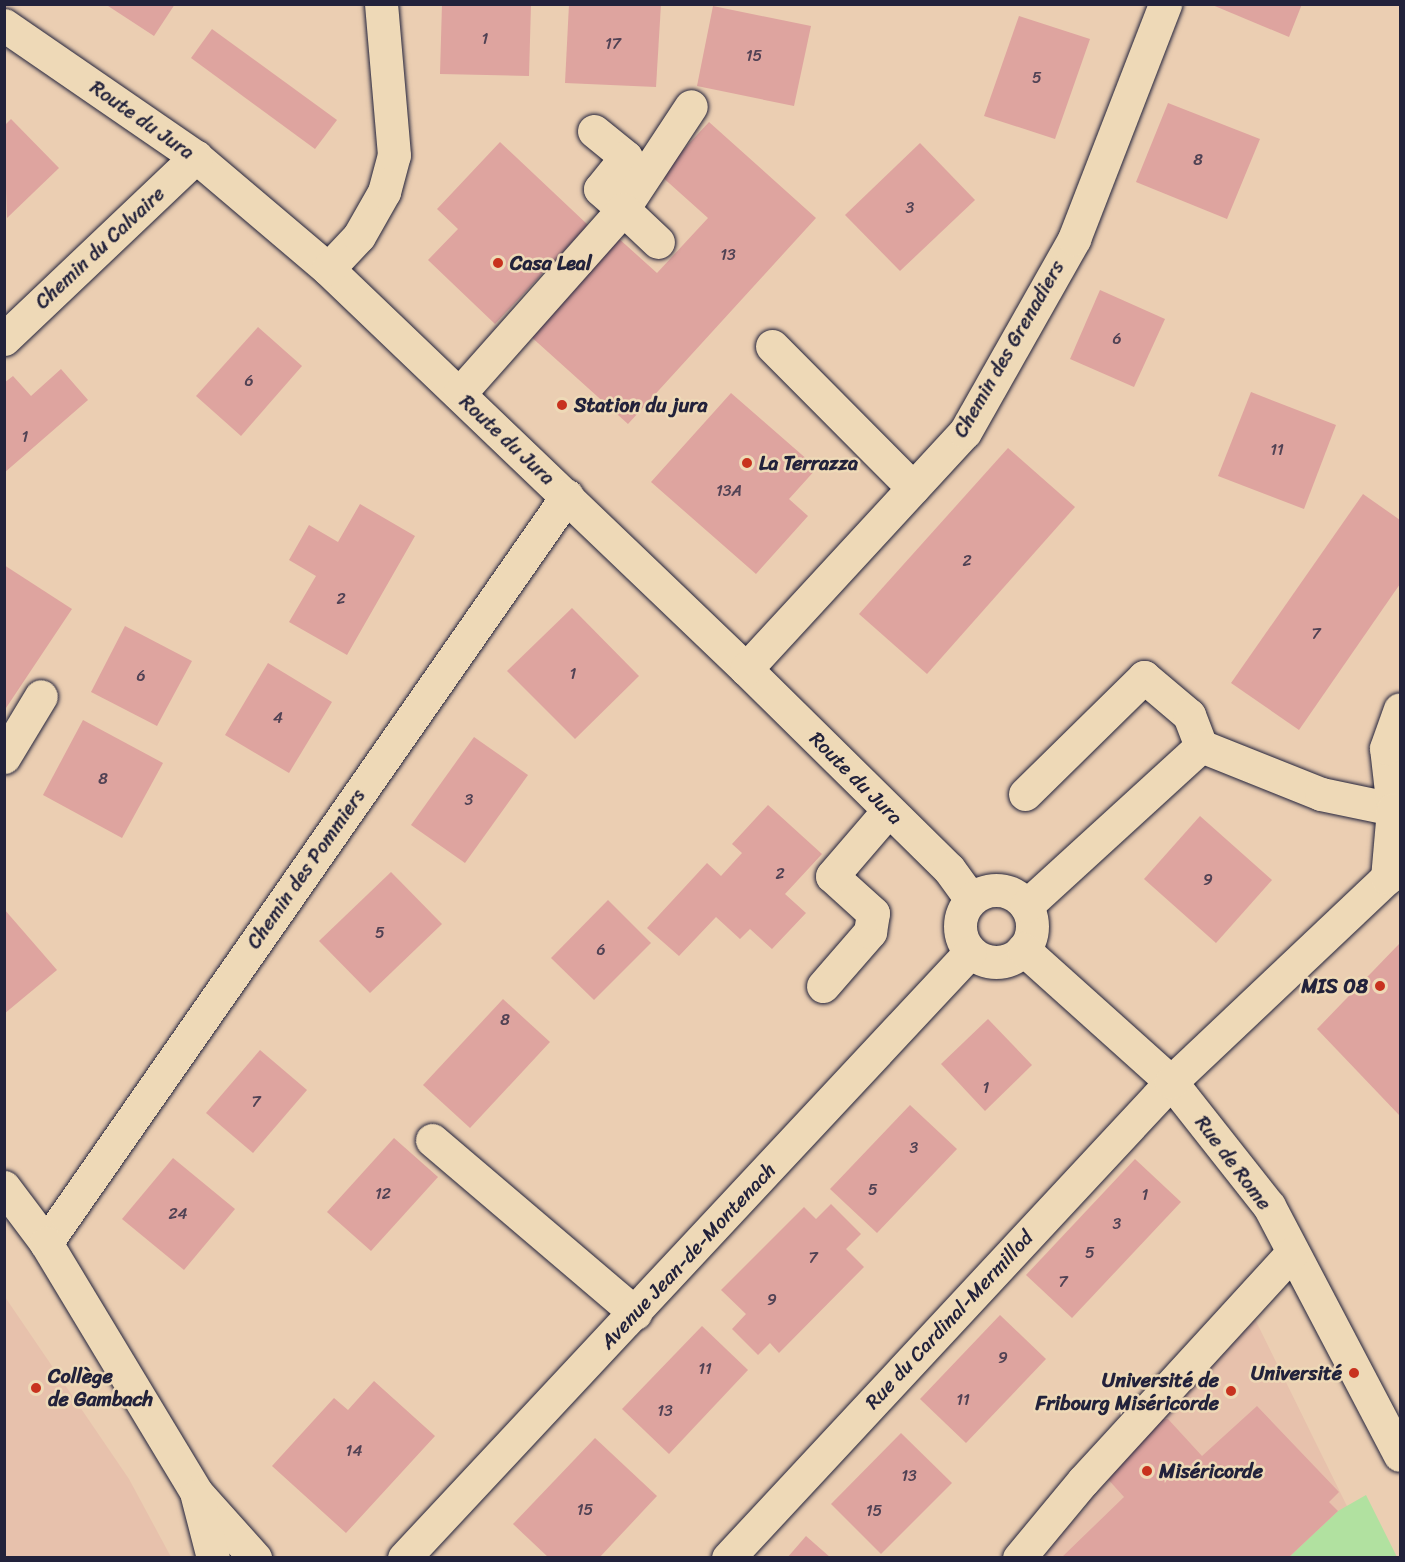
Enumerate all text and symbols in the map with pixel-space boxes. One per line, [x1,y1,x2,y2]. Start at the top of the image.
house number: 1 [482,29,488,49]
house number: 17 [605,34,621,54]
house number: 15 [746,46,762,66]
house number: 5 [1032,68,1042,88]
street label: Route du Jura [85,75,199,165]
house number: 8 [1193,150,1203,170]
street label: Chemin du Calvaire [30,182,170,314]
house number: 3 [906,198,914,218]
house number: 13 [720,245,736,265]
place label: Casa Leal [510,251,592,275]
marker: Casa Leal [491,256,505,270]
street label: Chemin des Grenadiers [948,256,1070,442]
house number: 6 [1112,329,1122,349]
house number: 6 [244,371,254,391]
street label: Route du Jura [454,390,560,490]
place label: Station du jura [574,393,707,417]
marker: Station du jura [555,398,569,412]
house number: 1 [22,427,28,447]
house number: 11 [1270,440,1284,460]
place label: La Terrazza [759,451,859,475]
marker: La Terrazza [740,456,754,470]
house number: 13A [716,481,742,501]
house number: 2 [962,551,972,571]
house number: 2 [336,589,346,609]
house number: 7 [1311,624,1321,644]
house number: 1 [570,664,576,684]
house number: 6 [136,666,146,686]
house number: 4 [273,708,283,728]
street label: Route du Jura [805,727,907,829]
house number: 8 [98,769,108,789]
street label: Chemin des Pommiers [241,784,371,954]
house number: 3 [465,790,473,810]
house number: 2 [775,864,785,884]
house number: 9 [1203,870,1213,890]
house number: 5 [375,923,385,943]
house number: 6 [596,940,606,960]
place label: MIS 08 [1301,974,1368,998]
marker: MIS 08 [1373,979,1387,993]
house number: 8 [500,1010,510,1030]
house number: 1 [983,1078,989,1098]
house number: 7 [251,1092,261,1112]
street label: Rue de Rome [1190,1111,1276,1215]
house number: 3 [910,1138,918,1158]
street label: Avenue Jean-de-Montenach [595,1158,781,1354]
house number: 5 [868,1180,878,1200]
house number: 12 [375,1184,391,1204]
house number: 1 [1142,1185,1148,1205]
house number: 24 [168,1204,188,1224]
house number: 3 [1113,1214,1121,1234]
street label: Rue du Cardinal-Mermillod [860,1226,1038,1414]
house number: 5 [1085,1243,1095,1263]
house number: 7 [808,1248,818,1268]
house number: 7 [1058,1272,1068,1292]
house number: 9 [767,1290,777,1310]
house number: 9 [998,1348,1008,1368]
house number: 11 [698,1359,712,1379]
place label: Université [1251,1361,1342,1385]
place label: Collège de Gambach [48,1364,153,1411]
marker: Université [1347,1366,1361,1380]
place label: Université de Fribourg Miséricorde [1035,1368,1219,1415]
marker: Collège de Gambach [29,1381,43,1395]
marker: Université de Fribourg Miséricorde [1224,1384,1238,1398]
house number: 11 [956,1390,970,1410]
house number: 13 [657,1401,673,1421]
house number: 14 [346,1441,362,1461]
place label: Miséricorde [1159,1459,1263,1483]
marker: Miséricorde [1140,1464,1154,1478]
house number: 13 [901,1466,917,1486]
house number: 15 [577,1500,593,1520]
house number: 15 [866,1501,882,1521]

